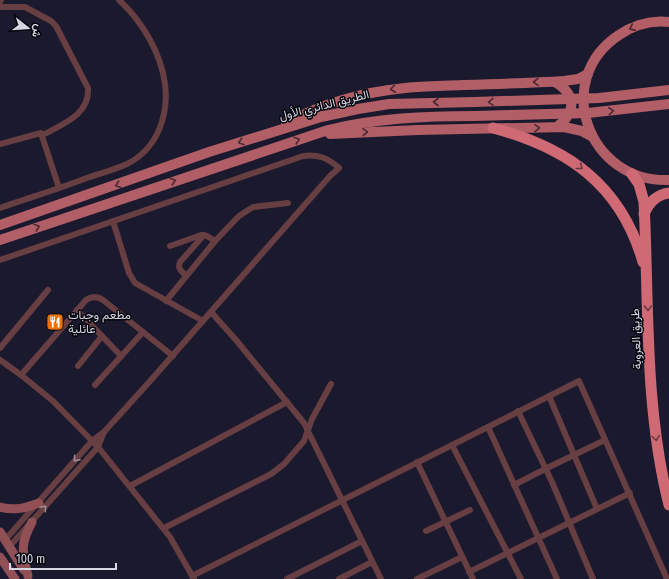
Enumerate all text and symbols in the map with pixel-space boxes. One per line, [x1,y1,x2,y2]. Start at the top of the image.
north arrow [8,8,48,48]
text: ش [29,23,45,39]
one-way arrow [629,23,636,31]
one-way arrow [533,78,539,87]
one-way arrow [390,84,396,93]
street label: الطريق الدائري الأول [277,87,371,126]
one-way arrow [433,98,439,106]
one-way arrow [488,98,494,106]
one-way arrow [608,107,615,116]
one-way arrow [534,124,540,132]
one-way arrow [362,128,368,136]
one-way arrow [293,136,300,144]
one-way arrow [237,137,244,146]
one-way arrow [575,162,582,169]
one-way arrow [170,177,177,186]
one-way arrow [115,180,122,188]
one-way arrow [33,223,40,232]
one-way arrow [644,305,652,311]
place label: مطعم وجبات عائلية [68,308,131,336]
street label: طريق العروبة [628,308,645,370]
restaurant icon: مطعم وجبات عائلية [45,312,65,332]
one-way arrow [651,434,660,441]
one-way arrow [74,455,81,462]
one-way arrow [40,505,47,512]
scale bar [10,545,116,571]
text: 100 m [16,552,45,566]

